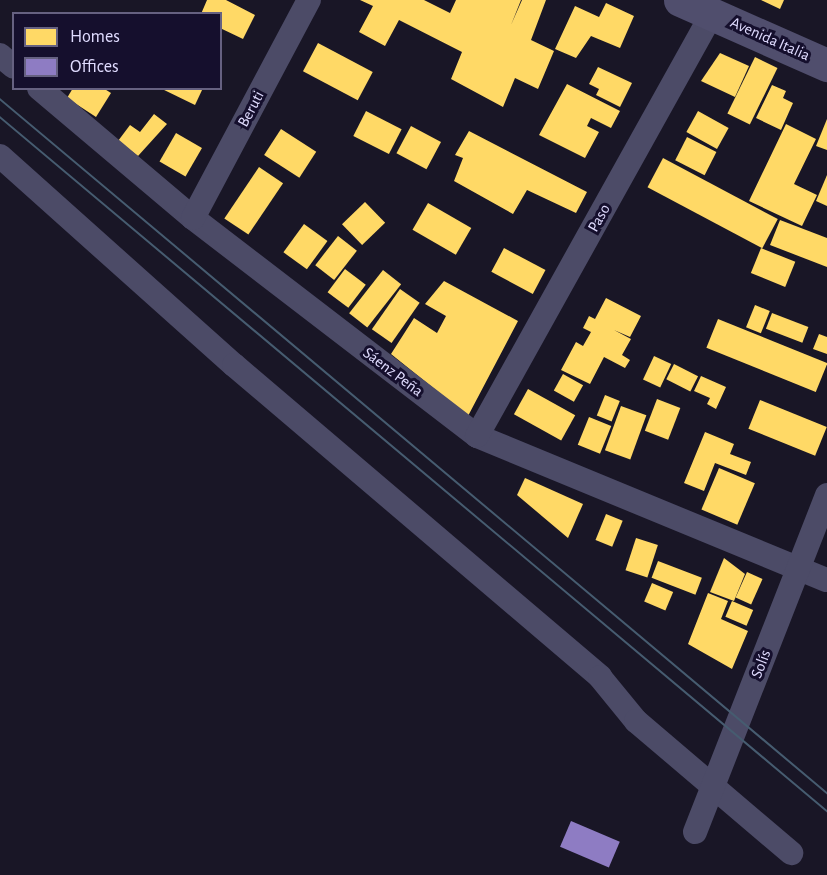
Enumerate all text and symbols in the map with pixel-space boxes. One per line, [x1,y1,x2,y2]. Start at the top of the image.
legend [12,12,222,90]
street label: Avenida Italia [727,13,813,65]
text: Homes [70,28,120,46]
text: Offices [70,58,119,76]
street label: Beruti [234,88,268,130]
street label: Paso [584,201,614,235]
street label: Sáenz Peña [359,343,427,401]
street label: Solís [747,647,775,681]

